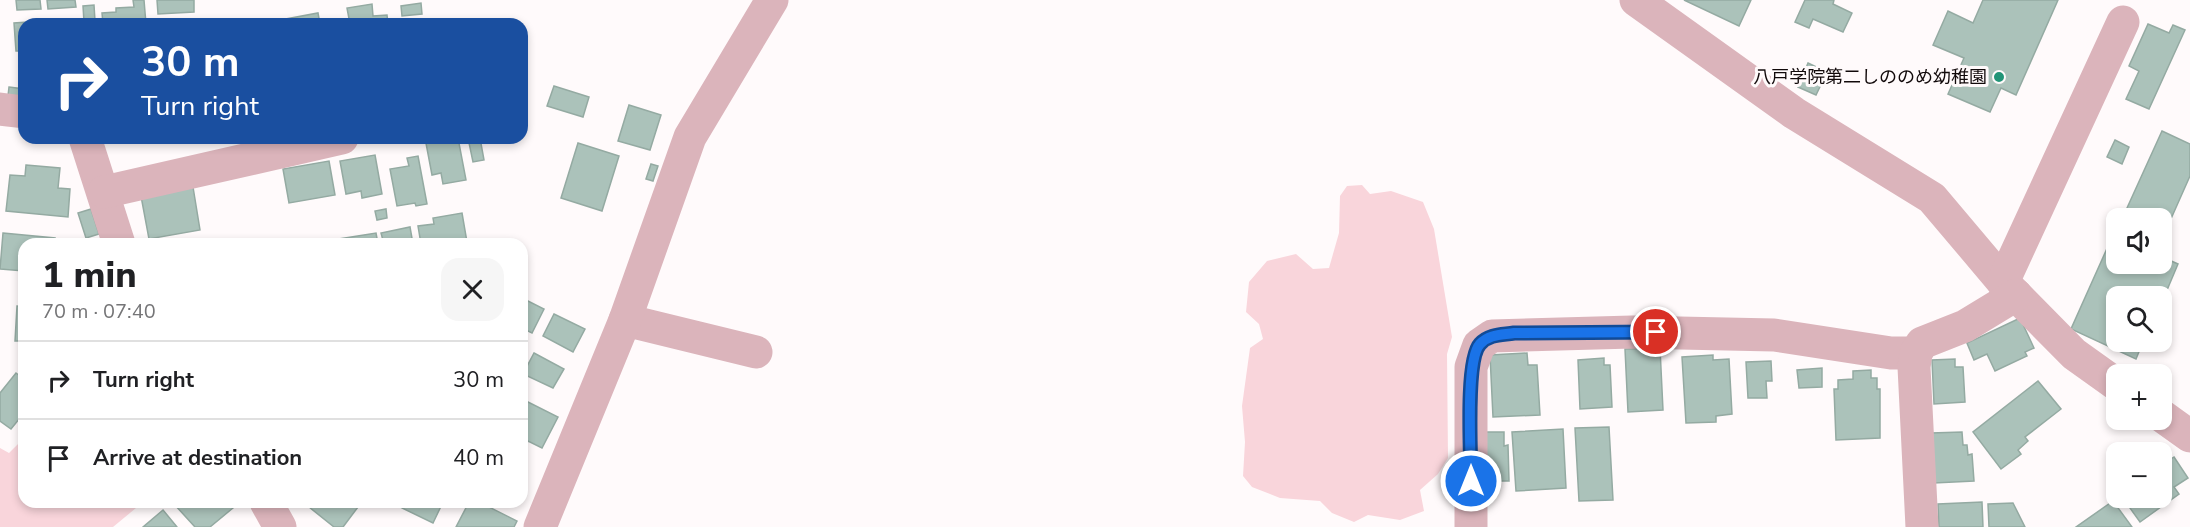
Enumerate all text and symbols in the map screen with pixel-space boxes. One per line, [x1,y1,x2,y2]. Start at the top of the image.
text: 30 m [141,34,240,91]
icon: right [42,42,120,120]
place label: 八戸学院第二しののめ幼稚園 [1753,65,1987,89]
marker: 八戸学院第二しののめ幼稚園 [1992,70,2006,84]
text: Turn right [141,88,259,125]
map controls [2106,208,2172,508]
button: sound [2106,208,2172,274]
text: 1 min [42,251,137,300]
button: close [441,258,504,321]
button: search [2106,286,2172,352]
text: 70 m · 07:40 [42,298,156,325]
pin [1630,306,1681,357]
icon: arrive [1639,315,1672,348]
icon: right [42,364,75,397]
button: + [2106,364,2172,430]
text: Turn right [93,365,194,395]
text: 30 m [453,365,504,395]
icon: arrive [42,442,75,475]
button: − [2106,442,2172,508]
text: Arrive at destination [93,443,302,473]
text: 40 m [453,443,504,473]
position arrow [1439,449,1503,513]

